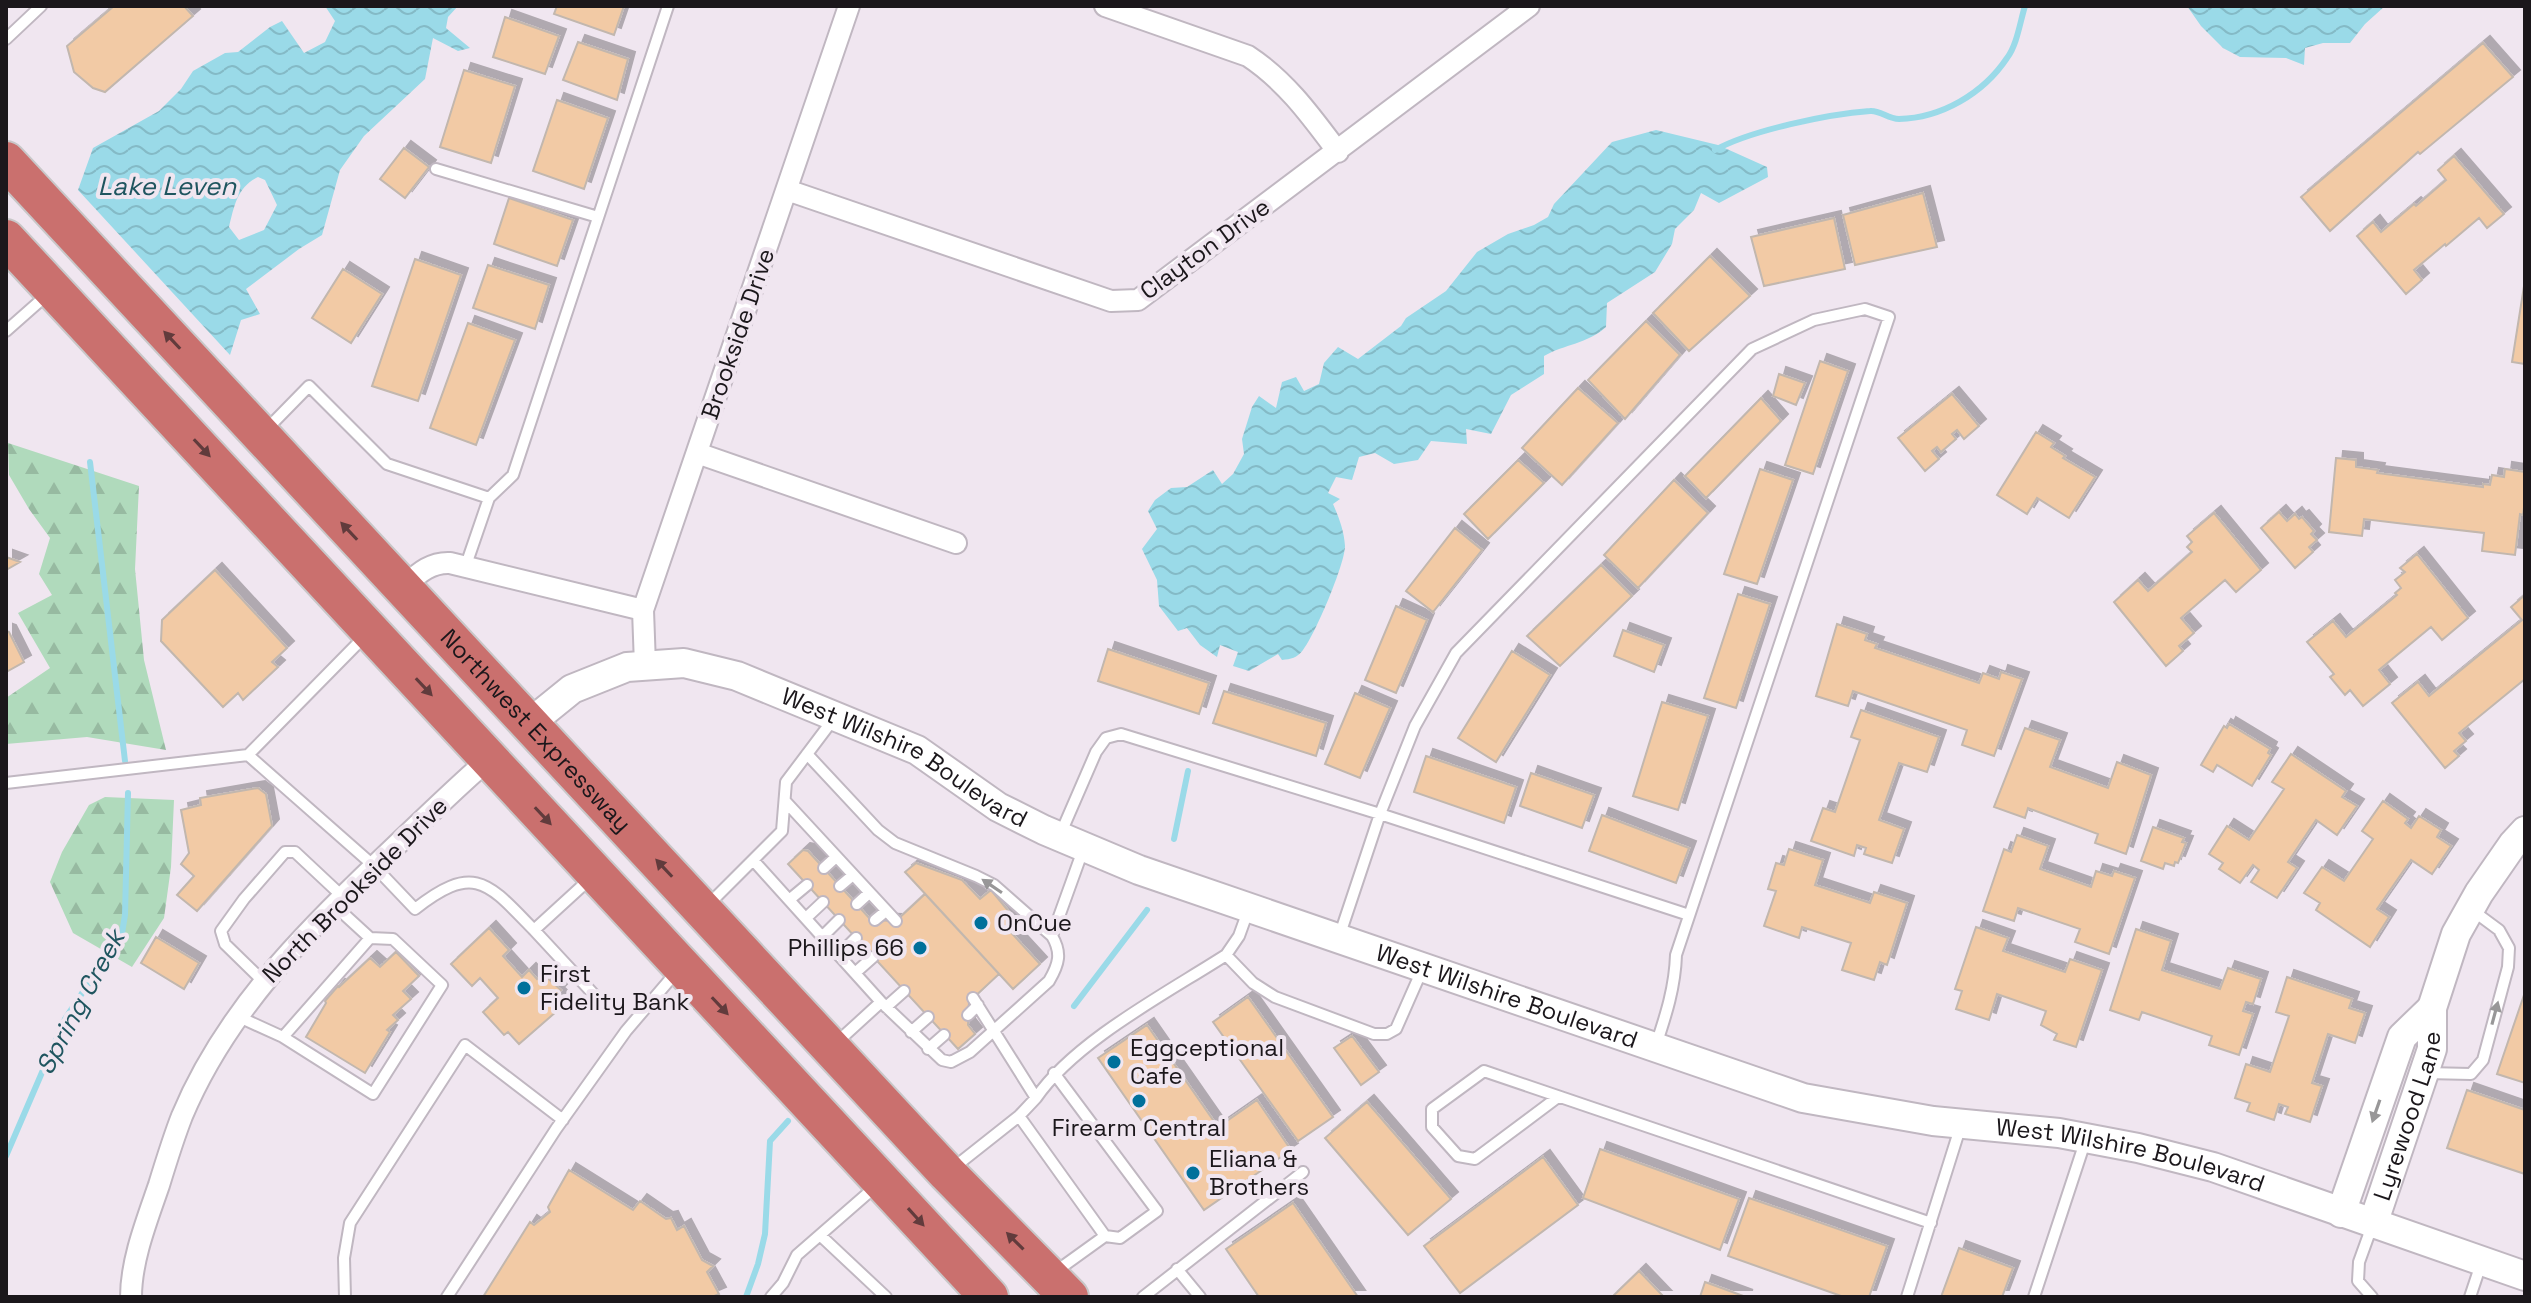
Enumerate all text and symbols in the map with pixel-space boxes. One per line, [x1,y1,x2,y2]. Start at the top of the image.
water label: Lake Leven [98,169,237,203]
street label: Clayton Drive [1134,191,1276,306]
street label: Brookside Drive [694,244,781,423]
one-way arrow [164,331,182,350]
one-way arrow [192,439,210,458]
one-way arrow [340,521,358,540]
street label: Northwest Expressway [434,622,638,839]
one-way arrow [414,678,432,697]
street label: West Wilshire Boulevard [777,680,1033,834]
street label: North Brookside Drive [255,790,454,989]
one-way arrow [533,806,551,825]
one-way arrow [656,859,674,878]
one-way arrow [982,879,1003,894]
place label: OnCue [997,907,1072,938]
marker: OnCue [972,914,990,932]
water label: Spring Creek [28,921,134,1080]
place label: Phillips 66 [788,932,904,963]
street label: West Wilshire Boulevard [1372,937,1642,1055]
marker: Phillips 66 [911,939,929,957]
place label: First Fidelity Bank [540,958,690,1017]
marker: First Fidelity Bank [515,979,533,997]
one-way arrow [710,996,729,1015]
one-way arrow [2490,1001,2502,1026]
street label: Lyrewood Lane [2366,1031,2447,1204]
place label: Eggceptional Cafe [1130,1032,1284,1091]
marker: Eggceptional Cafe [1105,1053,1123,1071]
marker: Firearm Central [1130,1092,1148,1110]
one-way arrow [2370,1099,2382,1123]
street label: West Wilshire Boulevard [1995,1111,2269,1199]
place label: Firearm Central [1052,1112,1226,1143]
place label: Eliana & Brothers [1209,1143,1309,1202]
marker: Eliana & Brothers [1184,1164,1202,1182]
one-way arrow [906,1208,924,1227]
one-way arrow [1006,1232,1025,1251]

